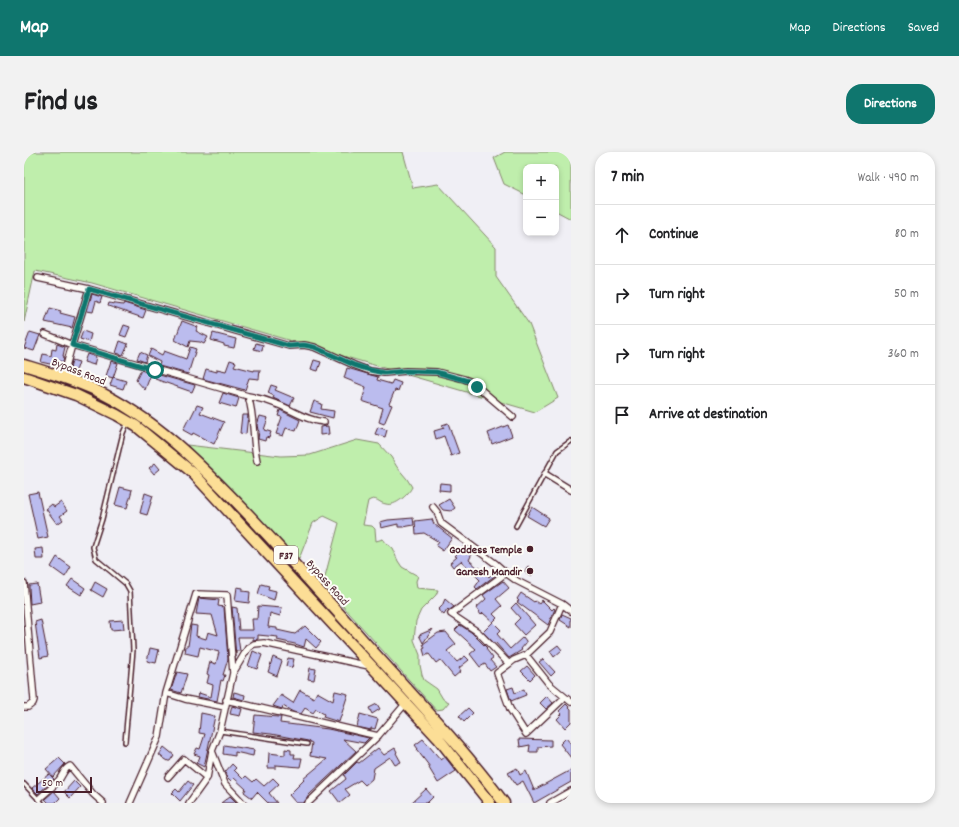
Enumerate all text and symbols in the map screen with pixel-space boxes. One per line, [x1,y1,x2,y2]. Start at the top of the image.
text: Map [20,15,49,42]
text: Map [789,18,811,38]
text: Directions [833,18,886,38]
text: Saved [908,18,939,38]
text: Find us [24,84,98,124]
button: Directions [846,84,935,124]
map controls [523,164,559,236]
button: + [523,164,559,200]
text: 7 min [611,166,644,190]
text: Walk · 490 m [858,169,919,188]
button: − [523,200,559,236]
icon: ahead [611,224,633,246]
text: Continue [649,224,698,246]
text: 80 m [895,225,919,244]
icon: right [611,284,633,306]
text: Turn right [649,284,705,306]
text: 50 m [894,285,919,304]
icon: right [611,344,633,366]
text: Turn right [649,344,705,366]
text: 360 m [888,345,919,364]
street label: Bypass Road [49,354,108,391]
route start [146,361,164,379]
route end [468,378,486,396]
icon: arrive [611,404,633,426]
text: Arrive at destination [649,404,767,426]
place label: Goddess Temple [449,542,523,559]
marker: Goddess Temple [525,544,535,554]
road number: F37 [274,546,298,564]
street label: Bypass Road [301,556,352,610]
place label: Ganesh Mandir [456,564,523,581]
marker: Ganesh Mandir [525,566,535,576]
scale bar [36,775,92,794]
text: 50 m [42,776,63,792]

